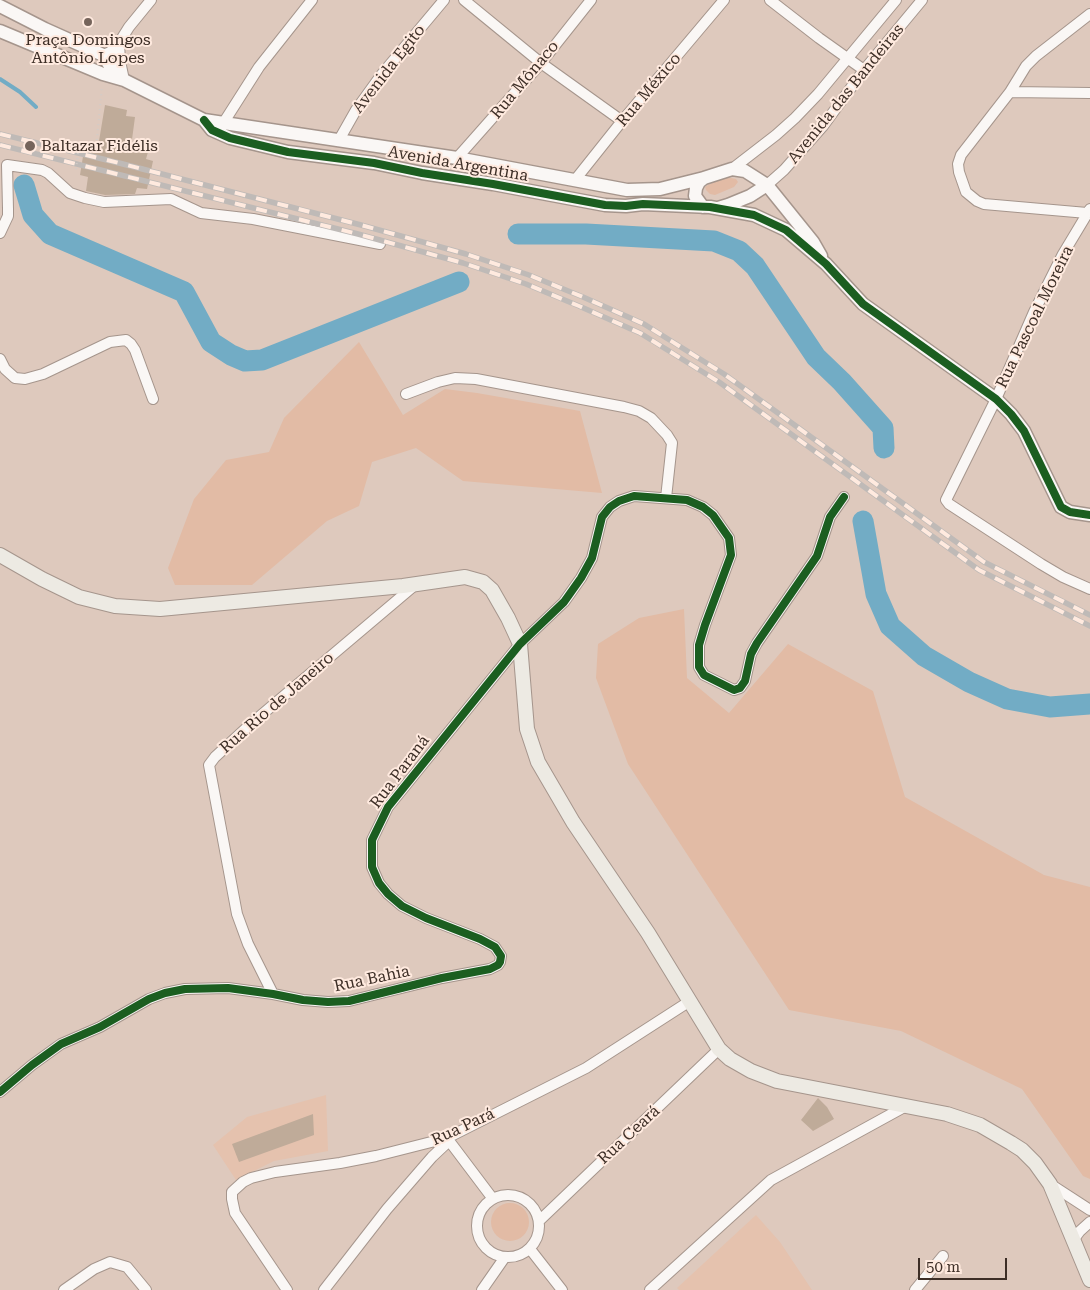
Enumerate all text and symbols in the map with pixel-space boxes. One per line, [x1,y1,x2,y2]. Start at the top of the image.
marker: Praça Domingos Antônio Lopes [82,16,94,28]
street label: Avenida das Bandeiras [784,20,908,168]
street label: Avenida Egito [349,21,429,117]
place label: Praça Domingos Antônio Lopes [25,30,151,68]
street label: Rua Mônaco [487,37,563,123]
street label: Rua México [613,49,685,131]
place label: Baltazar Fidélis [41,136,158,156]
marker: Baltazar Fidélis [23,139,37,153]
street label: Avenida Argentina [386,142,530,186]
street label: Rua Pascoal Moreira [992,243,1078,391]
street label: Rua Rio de Janeiro [216,648,338,758]
street label: Rua Paraná [366,732,434,812]
street label: Rua Bahia [332,962,412,996]
street label: Rua Ceará [594,1102,664,1168]
street label: Rua Pará [429,1104,497,1150]
scale bar [920,1248,1009,1280]
text: 50 m [926,1258,960,1276]

